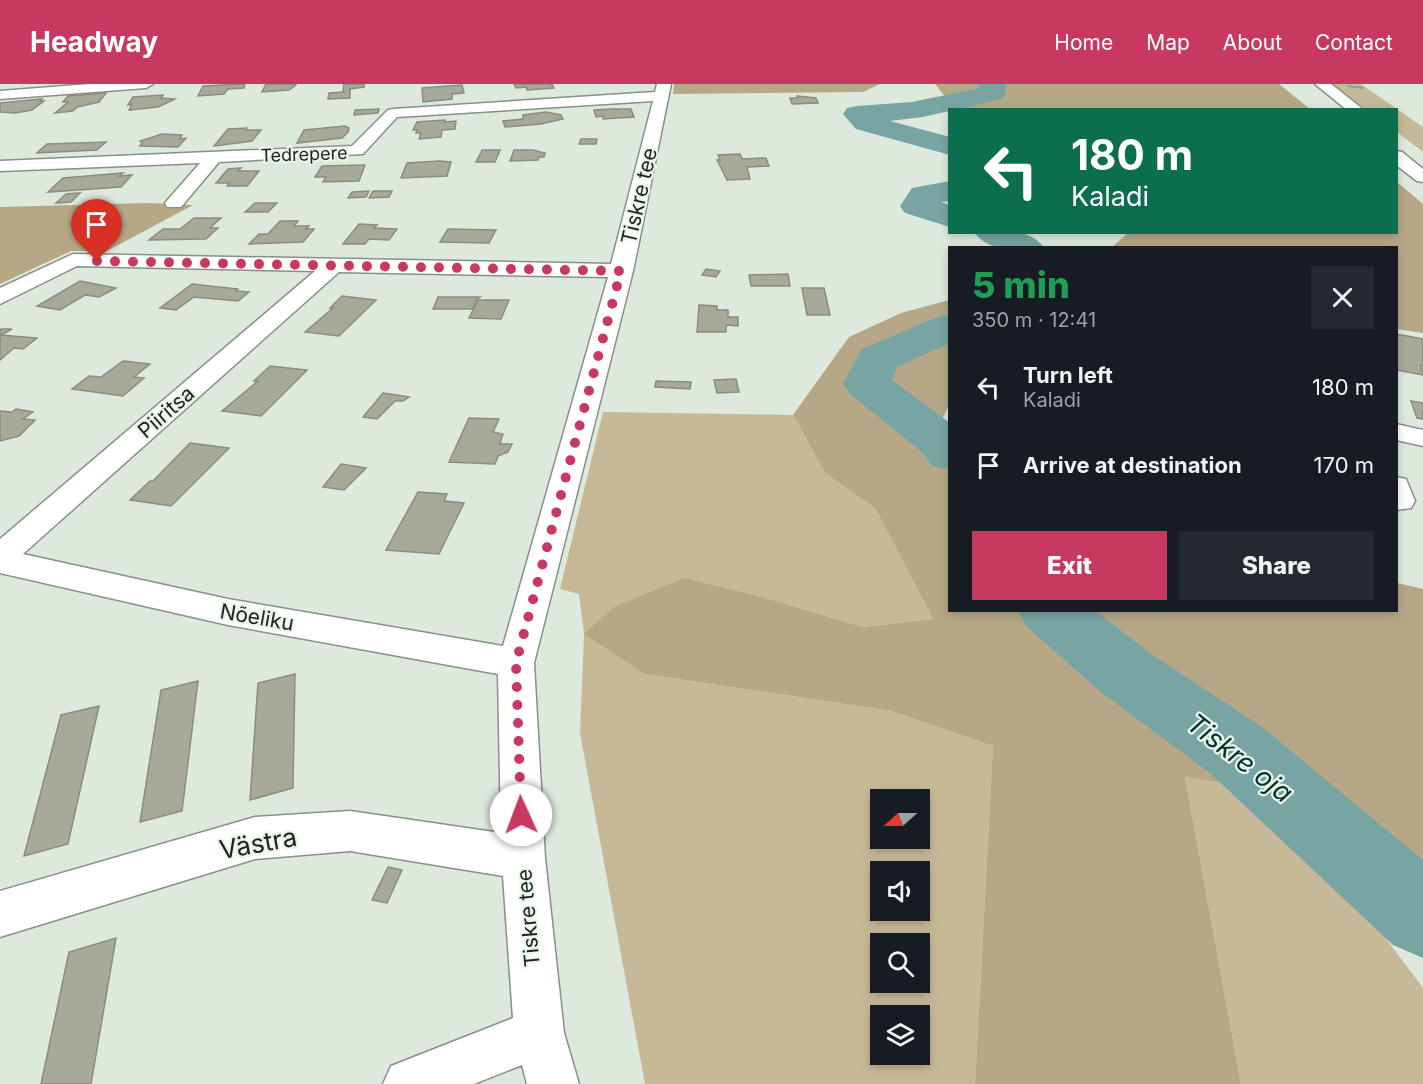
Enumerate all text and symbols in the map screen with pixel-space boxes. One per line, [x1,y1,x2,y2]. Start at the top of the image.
text: Headway [30,25,158,59]
text: Home [1054,30,1113,55]
text: Map [1146,30,1190,55]
text: About [1223,30,1282,55]
text: Contact [1315,30,1393,55]
text: 180 m [1071,129,1193,180]
icon: left [972,132,1050,210]
street label: Tedrepere [260,142,348,166]
street label: Tiskre tee [616,145,662,247]
text: Kaladi [1071,180,1149,213]
pin [71,199,122,261]
icon: arrive [80,208,113,241]
text: 5 min [972,263,1070,307]
button: close [1311,266,1374,329]
text: 350 m · 12:41 [972,308,1096,332]
text: Turn left [1023,362,1113,388]
icon: left [972,371,1005,404]
text: 180 m [1312,374,1374,400]
street label: Piiritsa [133,381,199,443]
text: Kaladi [1023,388,1081,412]
icon: arrive [972,449,1005,482]
text: Arrive at destination [1023,452,1242,478]
text: 170 m [1314,452,1374,478]
button: Exit [972,531,1167,600]
button: Share [1179,531,1374,600]
street label: Nõeliku [218,598,296,636]
water label: Tiskre oja [1180,706,1300,810]
position arrow [489,783,553,847]
north arrow [870,789,930,849]
map controls [870,789,930,1065]
street label: Västra [217,821,299,865]
button: sound [870,861,930,921]
street label: Tiskre tee [511,868,545,968]
button: search [870,933,930,993]
button: layers [870,1005,930,1065]

